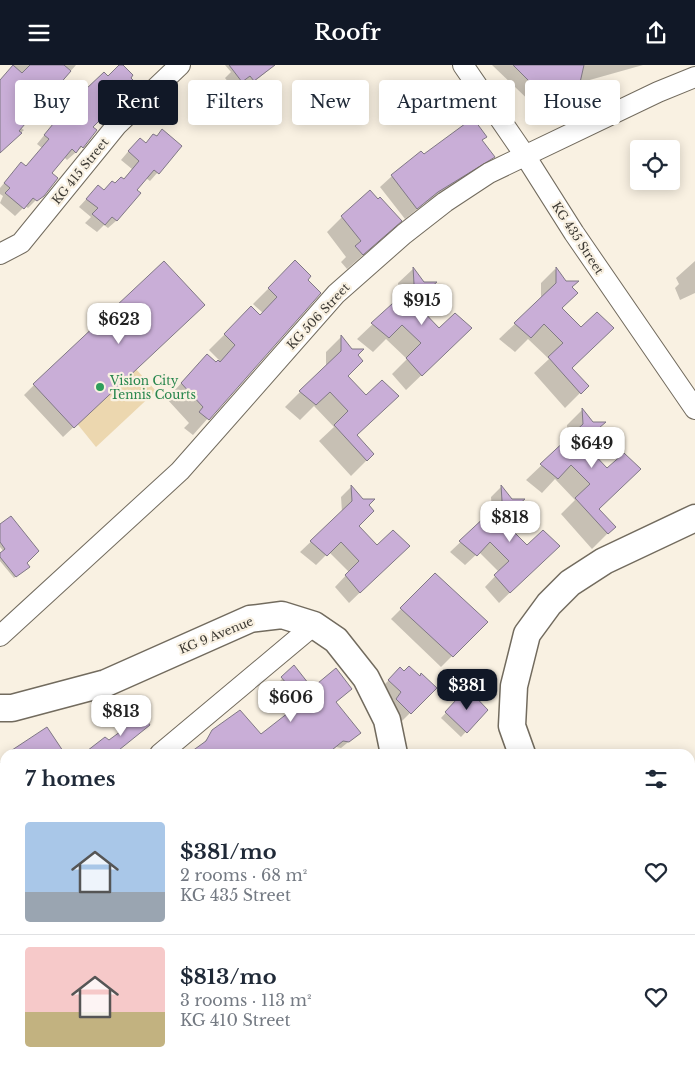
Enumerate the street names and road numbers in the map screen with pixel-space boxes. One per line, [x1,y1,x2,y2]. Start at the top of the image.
street label: KG 415 Street [49,134,112,207]
street label: KG 435 Street [549,199,607,277]
street label: KG 506 Street [283,279,353,352]
street label: KG 9 Avenue [177,613,255,657]

